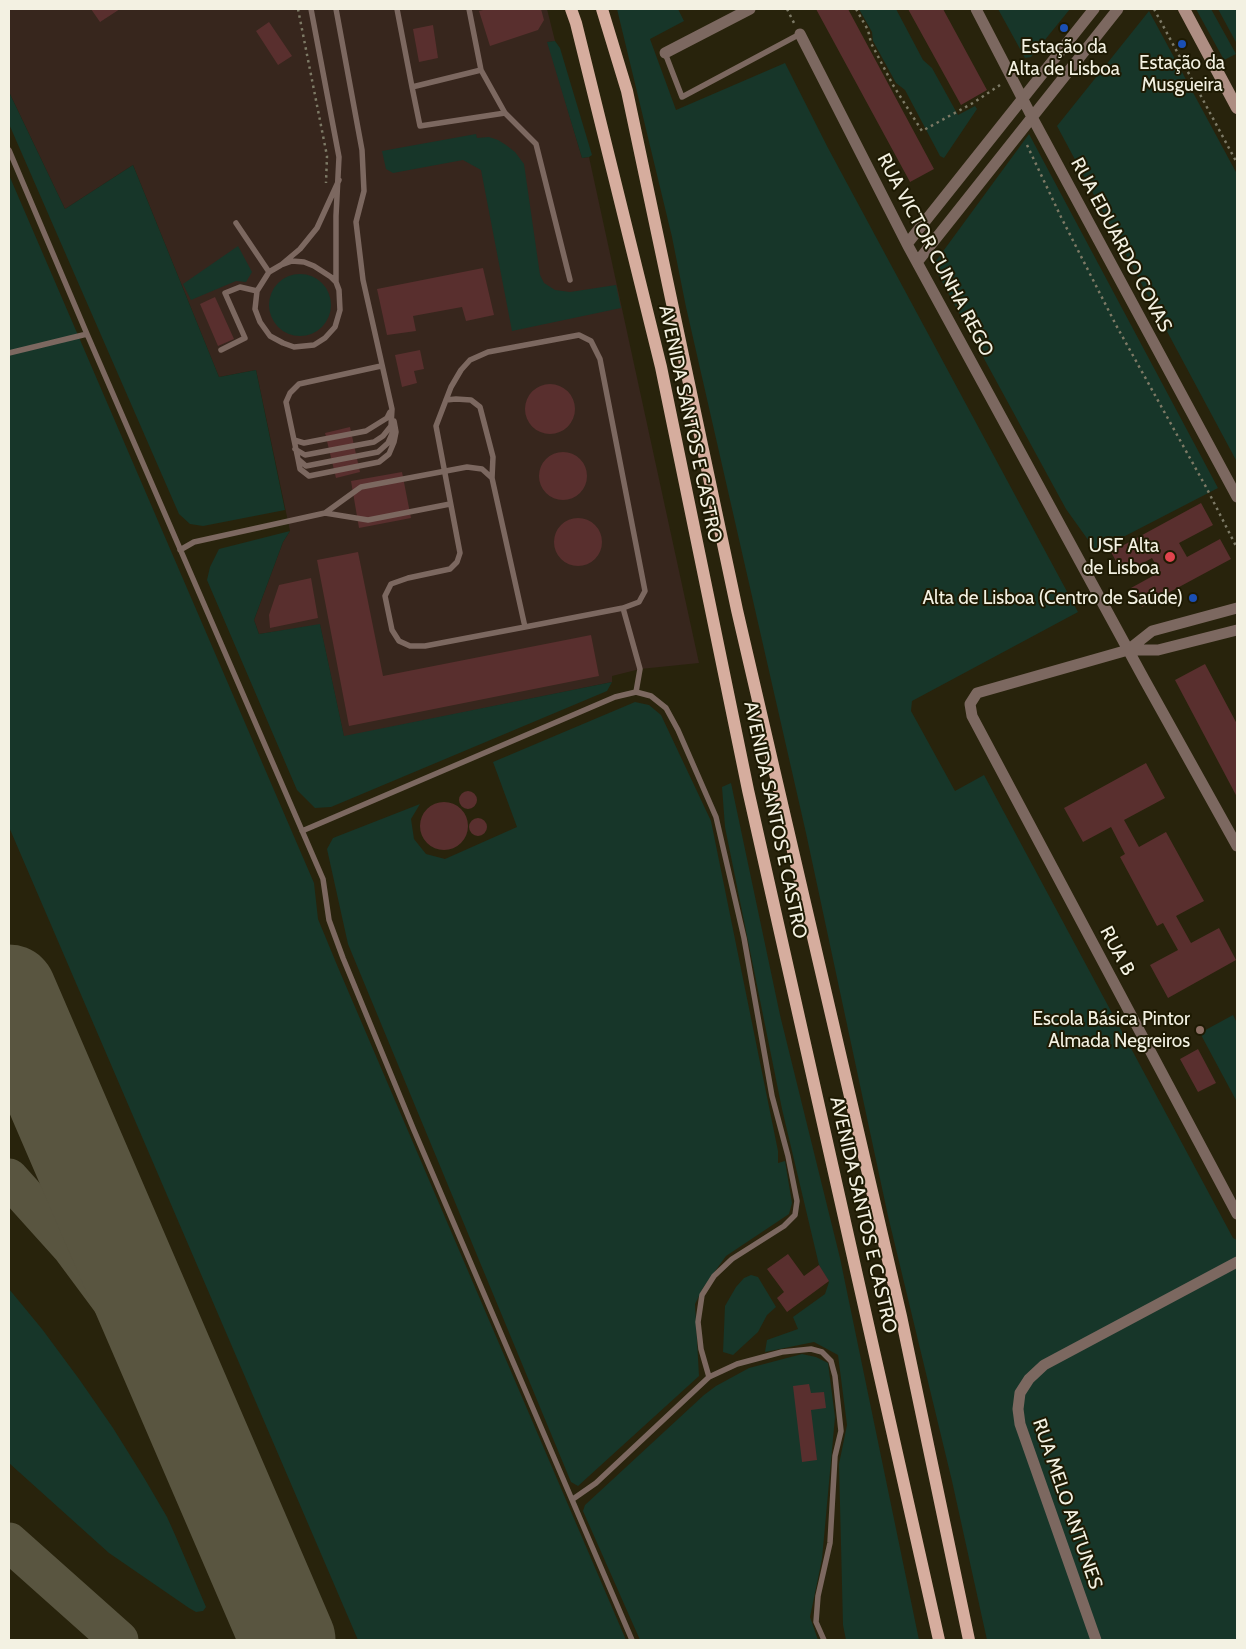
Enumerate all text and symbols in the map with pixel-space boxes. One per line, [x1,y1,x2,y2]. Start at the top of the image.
marker: Estação da Alta de Lisboa [1058,22,1070,34]
place label: Estação da Alta de Lisboa [1008,36,1120,80]
marker: Estação da Musgueira [1176,38,1188,50]
place label: Estação da Musgueira [1139,52,1225,96]
street label: RUA VICTOR CUNHA REGO [872,150,998,360]
street label: RUA EDUARDO COVAS [1065,154,1177,336]
street label: AVENIDA SANTOS E CASTRO [654,303,726,545]
place label: USF Alta de Lisboa [1083,535,1159,579]
marker: USF Alta de Lisboa [1163,550,1177,564]
place label: Alta de Lisboa (Centro de Saúde) [922,587,1183,609]
marker: Alta de Lisboa (Centro de Saúde) [1187,592,1199,604]
street label: AVENIDA SANTOS E CASTRO [739,699,811,941]
street label: RUA B [1095,923,1139,979]
place label: Escola Básica Pintor Almada Negreiros [1032,1008,1190,1052]
marker: Escola Básica Pintor Almada Negreiros [1194,1024,1206,1036]
street label: AVENIDA SANTOS E CASTRO [825,1095,901,1335]
street label: RUA MELO ANTUNES [1027,1416,1107,1592]

